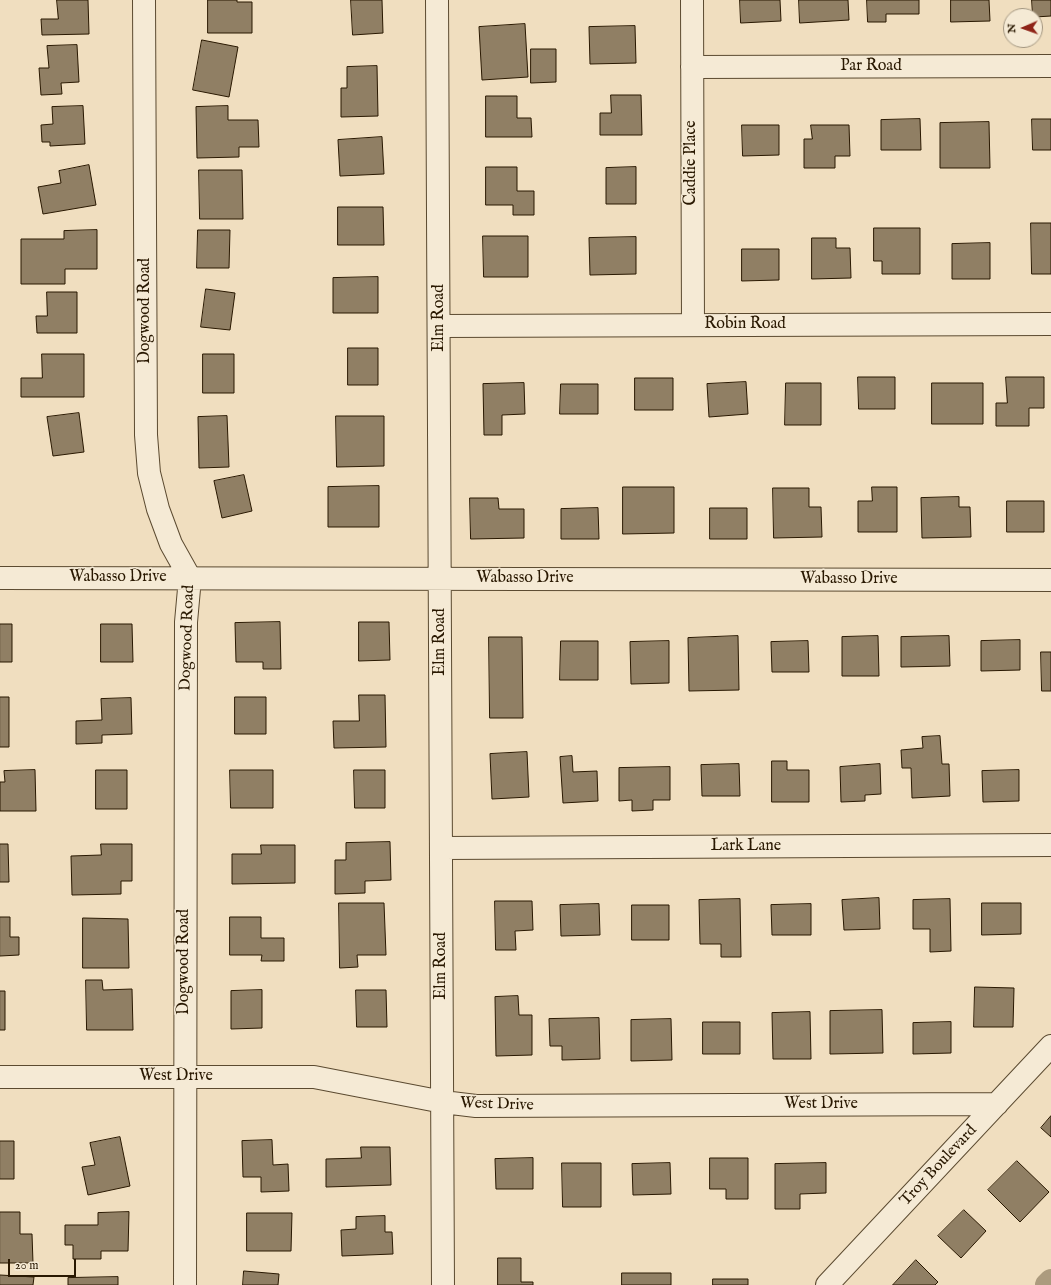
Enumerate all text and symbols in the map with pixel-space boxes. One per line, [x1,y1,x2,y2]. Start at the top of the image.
north arrow [1003,8,1043,48]
text: N [1005,23,1019,33]
street label: Par Road [840,57,902,77]
street label: Caddie Place [682,120,702,206]
street label: Dogwood Road [136,258,156,364]
street label: Elm Road [430,284,450,352]
street label: Robin Road [704,315,786,335]
street label: Wabasso Drive [69,568,167,588]
street label: Wabasso Drive [476,569,574,589]
street label: Wabasso Drive [800,570,898,590]
street label: Dogwood Road [177,585,199,691]
street label: Elm Road [431,608,451,676]
street label: Lark Lane [711,837,781,857]
street label: Dogwood Road [175,909,195,1015]
street label: Elm Road [432,932,452,1000]
street label: West Drive [139,1067,213,1087]
street label: West Drive [460,1094,534,1116]
street label: West Drive [784,1095,858,1115]
street label: Troy Boulevard [897,1122,981,1210]
scale bar [10,1251,78,1277]
text: 20 m [15,1258,38,1273]

